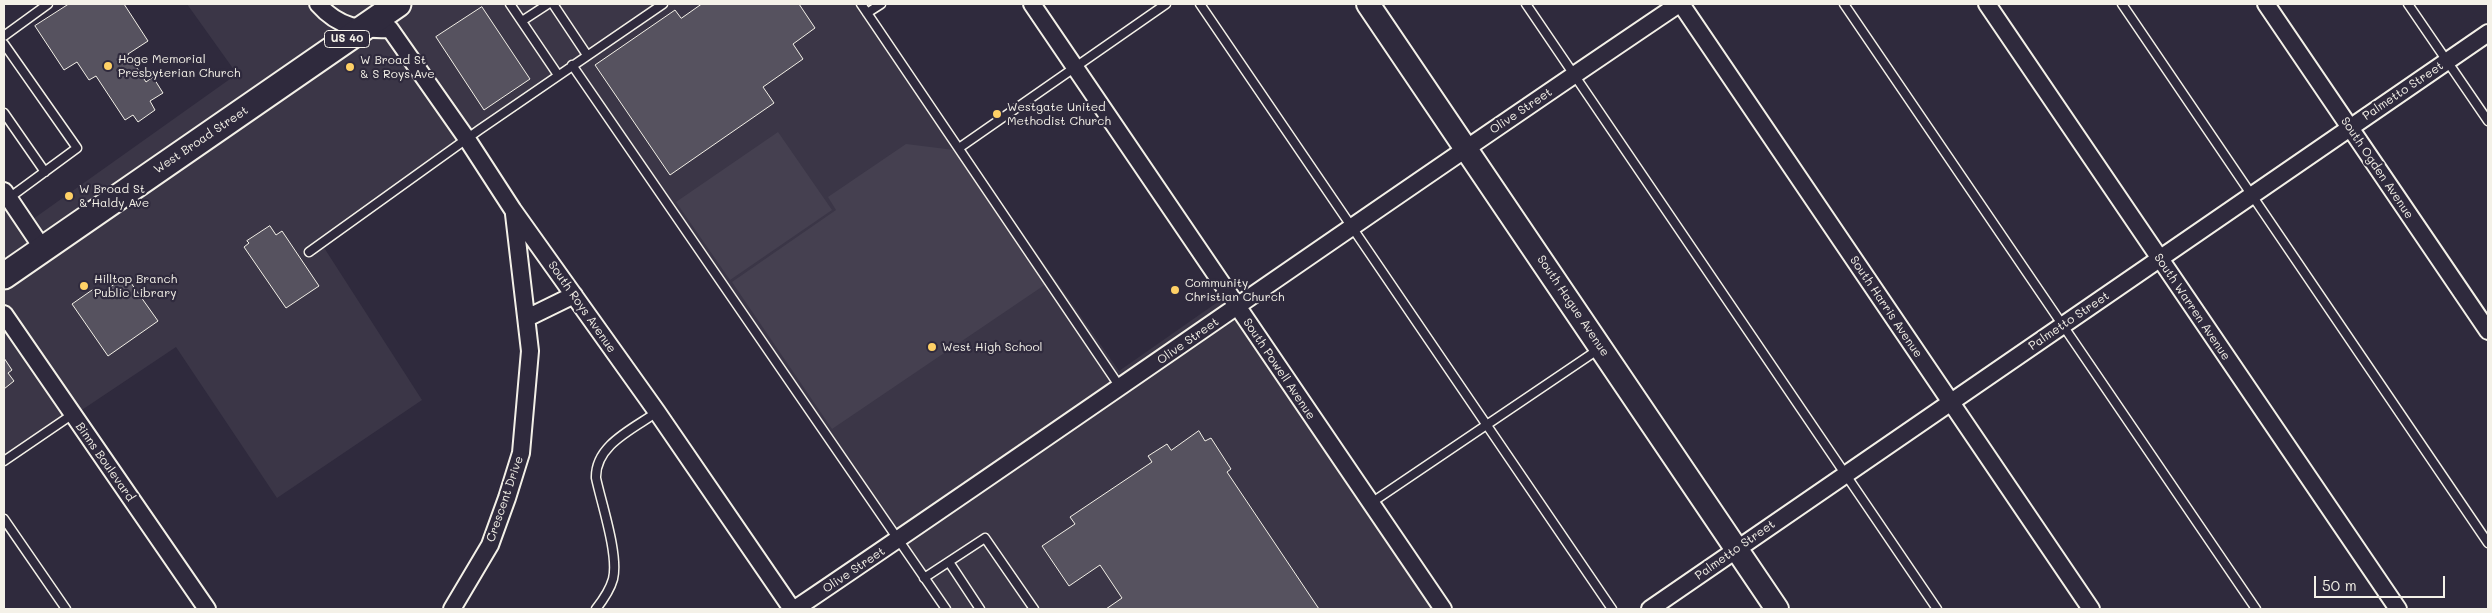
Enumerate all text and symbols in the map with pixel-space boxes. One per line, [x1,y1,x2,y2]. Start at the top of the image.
road number: US 40 [324,30,370,48]
place label: Hoge Memorial Presbyterian Church [118,52,241,80]
place label: W Broad St & S Roys Ave [360,53,435,81]
street label: Palmetto Street [2360,59,2446,123]
marker: Hoge Memorial Presbyterian Church [102,60,114,72]
marker: W Broad St & S Roys Ave [344,61,356,73]
street label: Olive Street [1487,85,1555,137]
place label: Westgate United Methodist Church [1007,100,1111,128]
street label: West Broad Street [151,103,251,177]
marker: Westgate United Methodist Church [991,108,1003,120]
street label: South Ogden Avenue [2338,114,2416,222]
place label: W Broad St & Haldy Ave [79,182,149,210]
marker: W Broad St & Haldy Ave [63,190,75,202]
street label: South Warren Avenue [2151,251,2233,363]
street label: South Hague Avenue [1534,253,1612,359]
street label: South Harris Avenue [1847,254,1925,360]
street label: South Roys Avenue [545,258,619,356]
place label: Hilltop Branch Public Library [94,272,177,300]
place label: Community Christian Church [1185,276,1285,304]
marker: Hilltop Branch Public Library [78,280,90,292]
marker: Community Christian Church [1169,284,1181,296]
street label: Palmetto Street [2026,289,2112,353]
street label: Olive Street [1154,314,1222,368]
street label: South Powell Avenue [1240,316,1318,422]
place label: West High School [942,340,1043,354]
marker: West High School [926,341,938,353]
street label: Binns Boulevard [72,420,138,504]
street label: Crescent Drive [484,454,526,544]
street label: Palmetto Street [1692,517,1778,583]
street label: Olive Street [820,544,888,596]
scale bar [2317,566,2448,598]
text: 50 m [2322,575,2357,595]

